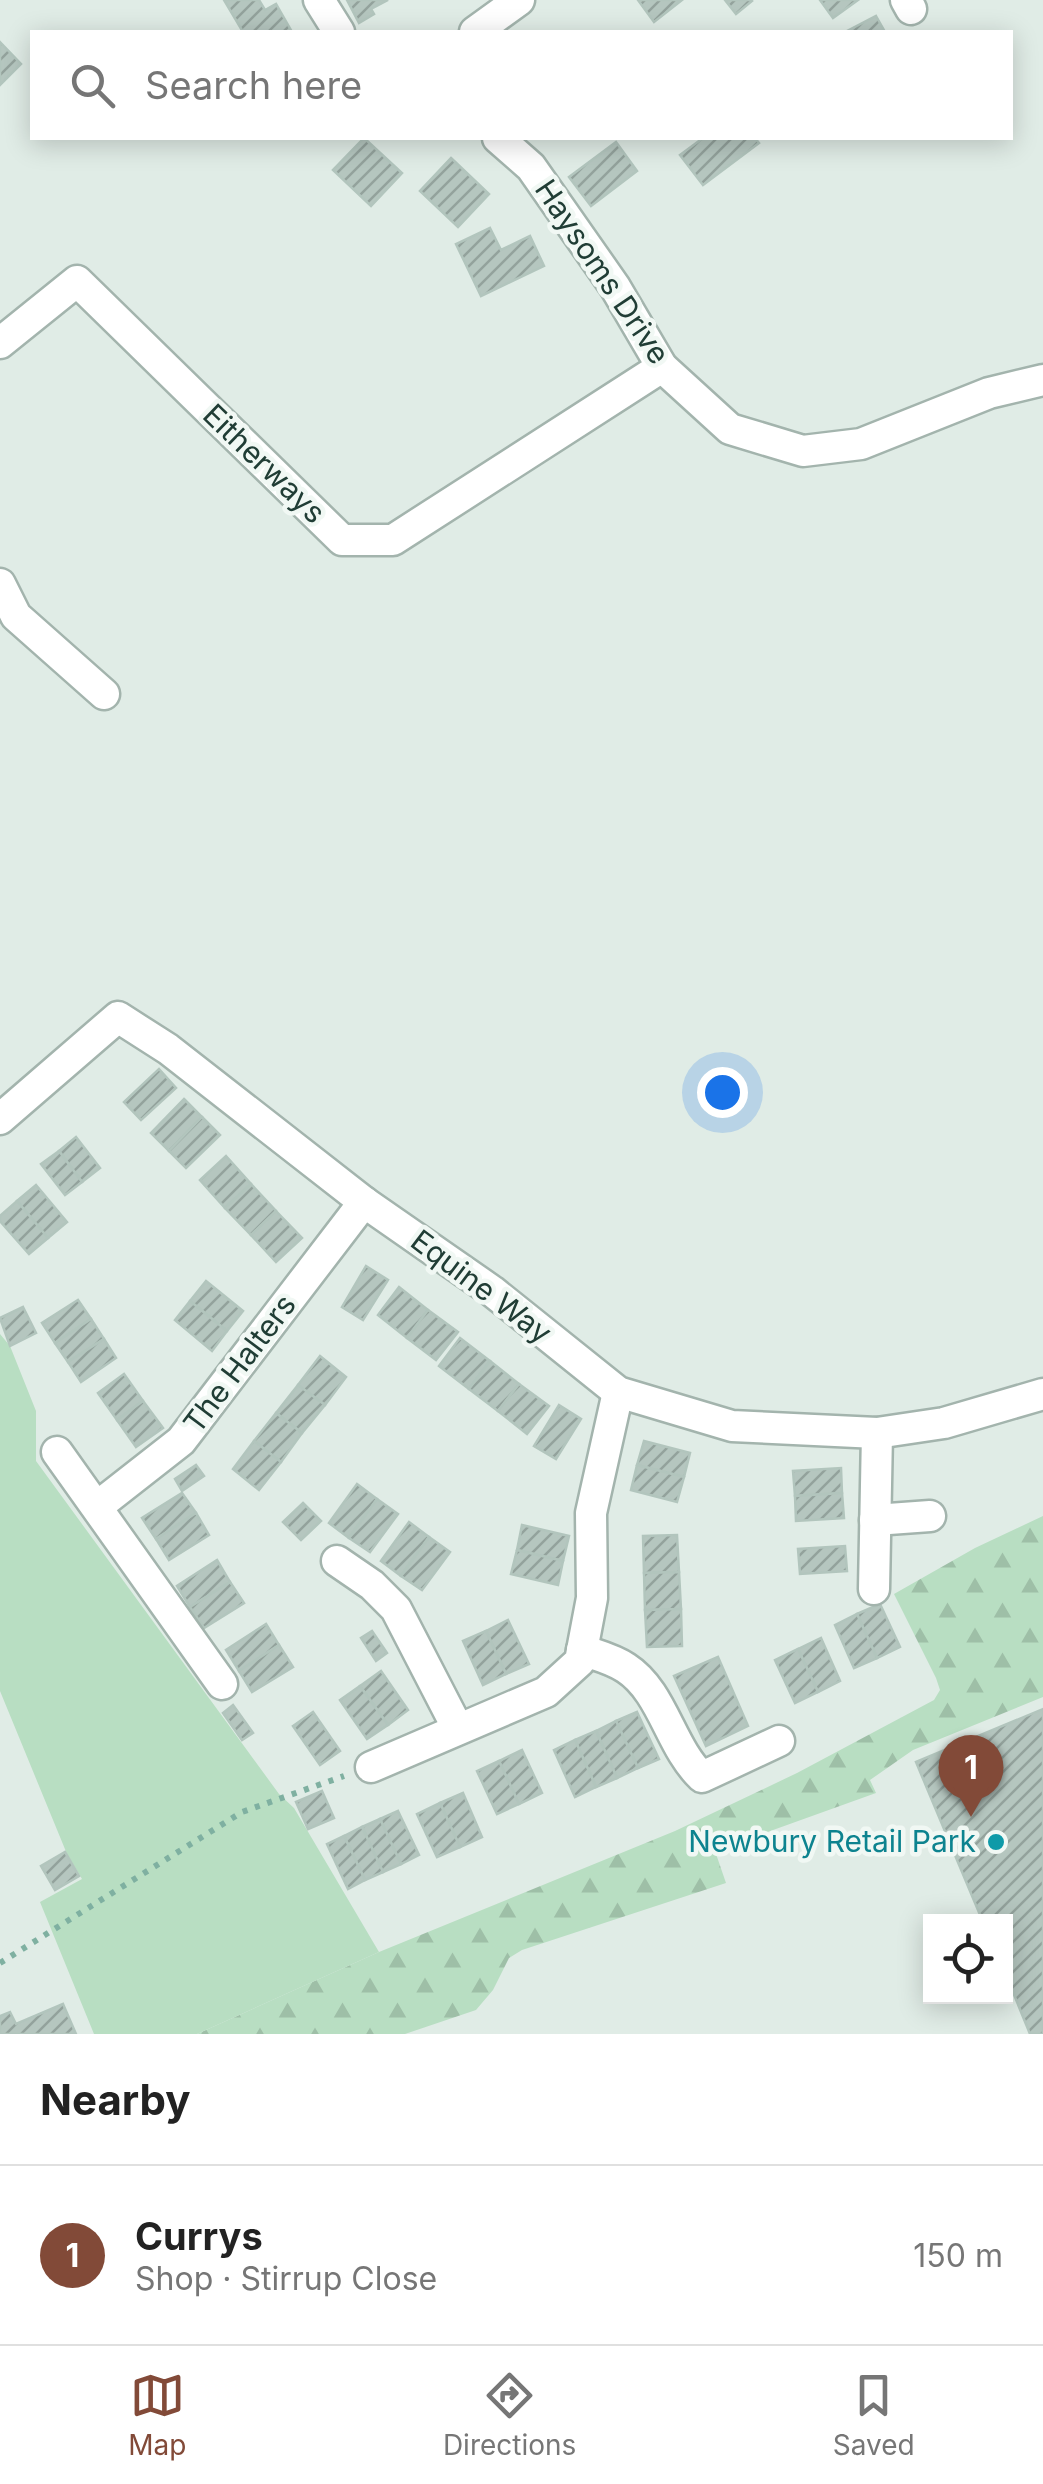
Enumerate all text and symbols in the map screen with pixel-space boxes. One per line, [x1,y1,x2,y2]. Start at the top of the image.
search box [30,30,1013,140]
icon: search [65,58,120,113]
text: Search here [145,62,362,108]
street label: Haysoms Drive [528,173,678,370]
street label: Eitherways [196,396,333,530]
your location [697,1067,748,1118]
street label: Equine Way [404,1222,559,1351]
street label: The Halters [175,1287,303,1440]
pin: 1 [938,1734,1004,1817]
place label: Newbury Retail Park [688,1823,977,1859]
marker: Newbury Retail Park [985,1831,1007,1853]
map controls [923,1914,1013,2004]
button: locate [923,1914,1013,2004]
text: Nearby [40,2074,191,2125]
text: Currys [135,2213,263,2259]
text: 1 [66,2236,79,2275]
text: 150 m [913,2236,1003,2275]
text: Shop · Stirrup Close [135,2259,437,2298]
tab: Map [128,2368,186,2462]
tab: Directions [443,2368,576,2462]
tab: Saved [833,2368,915,2462]

